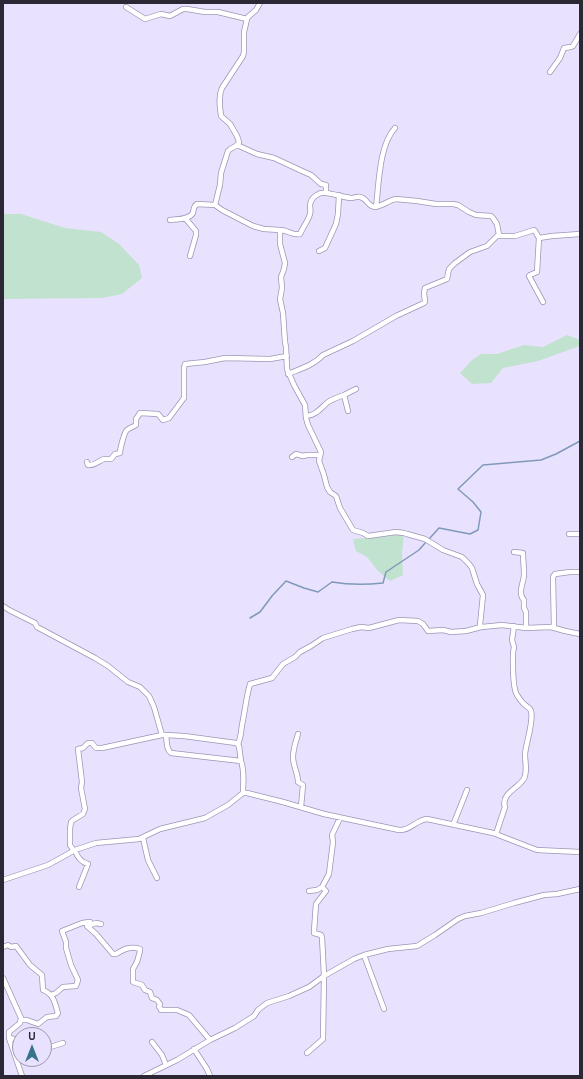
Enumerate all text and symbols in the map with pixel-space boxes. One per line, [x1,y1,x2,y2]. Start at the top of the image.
north arrow [12,1027,52,1067]
text: U [28,1029,36,1043]

